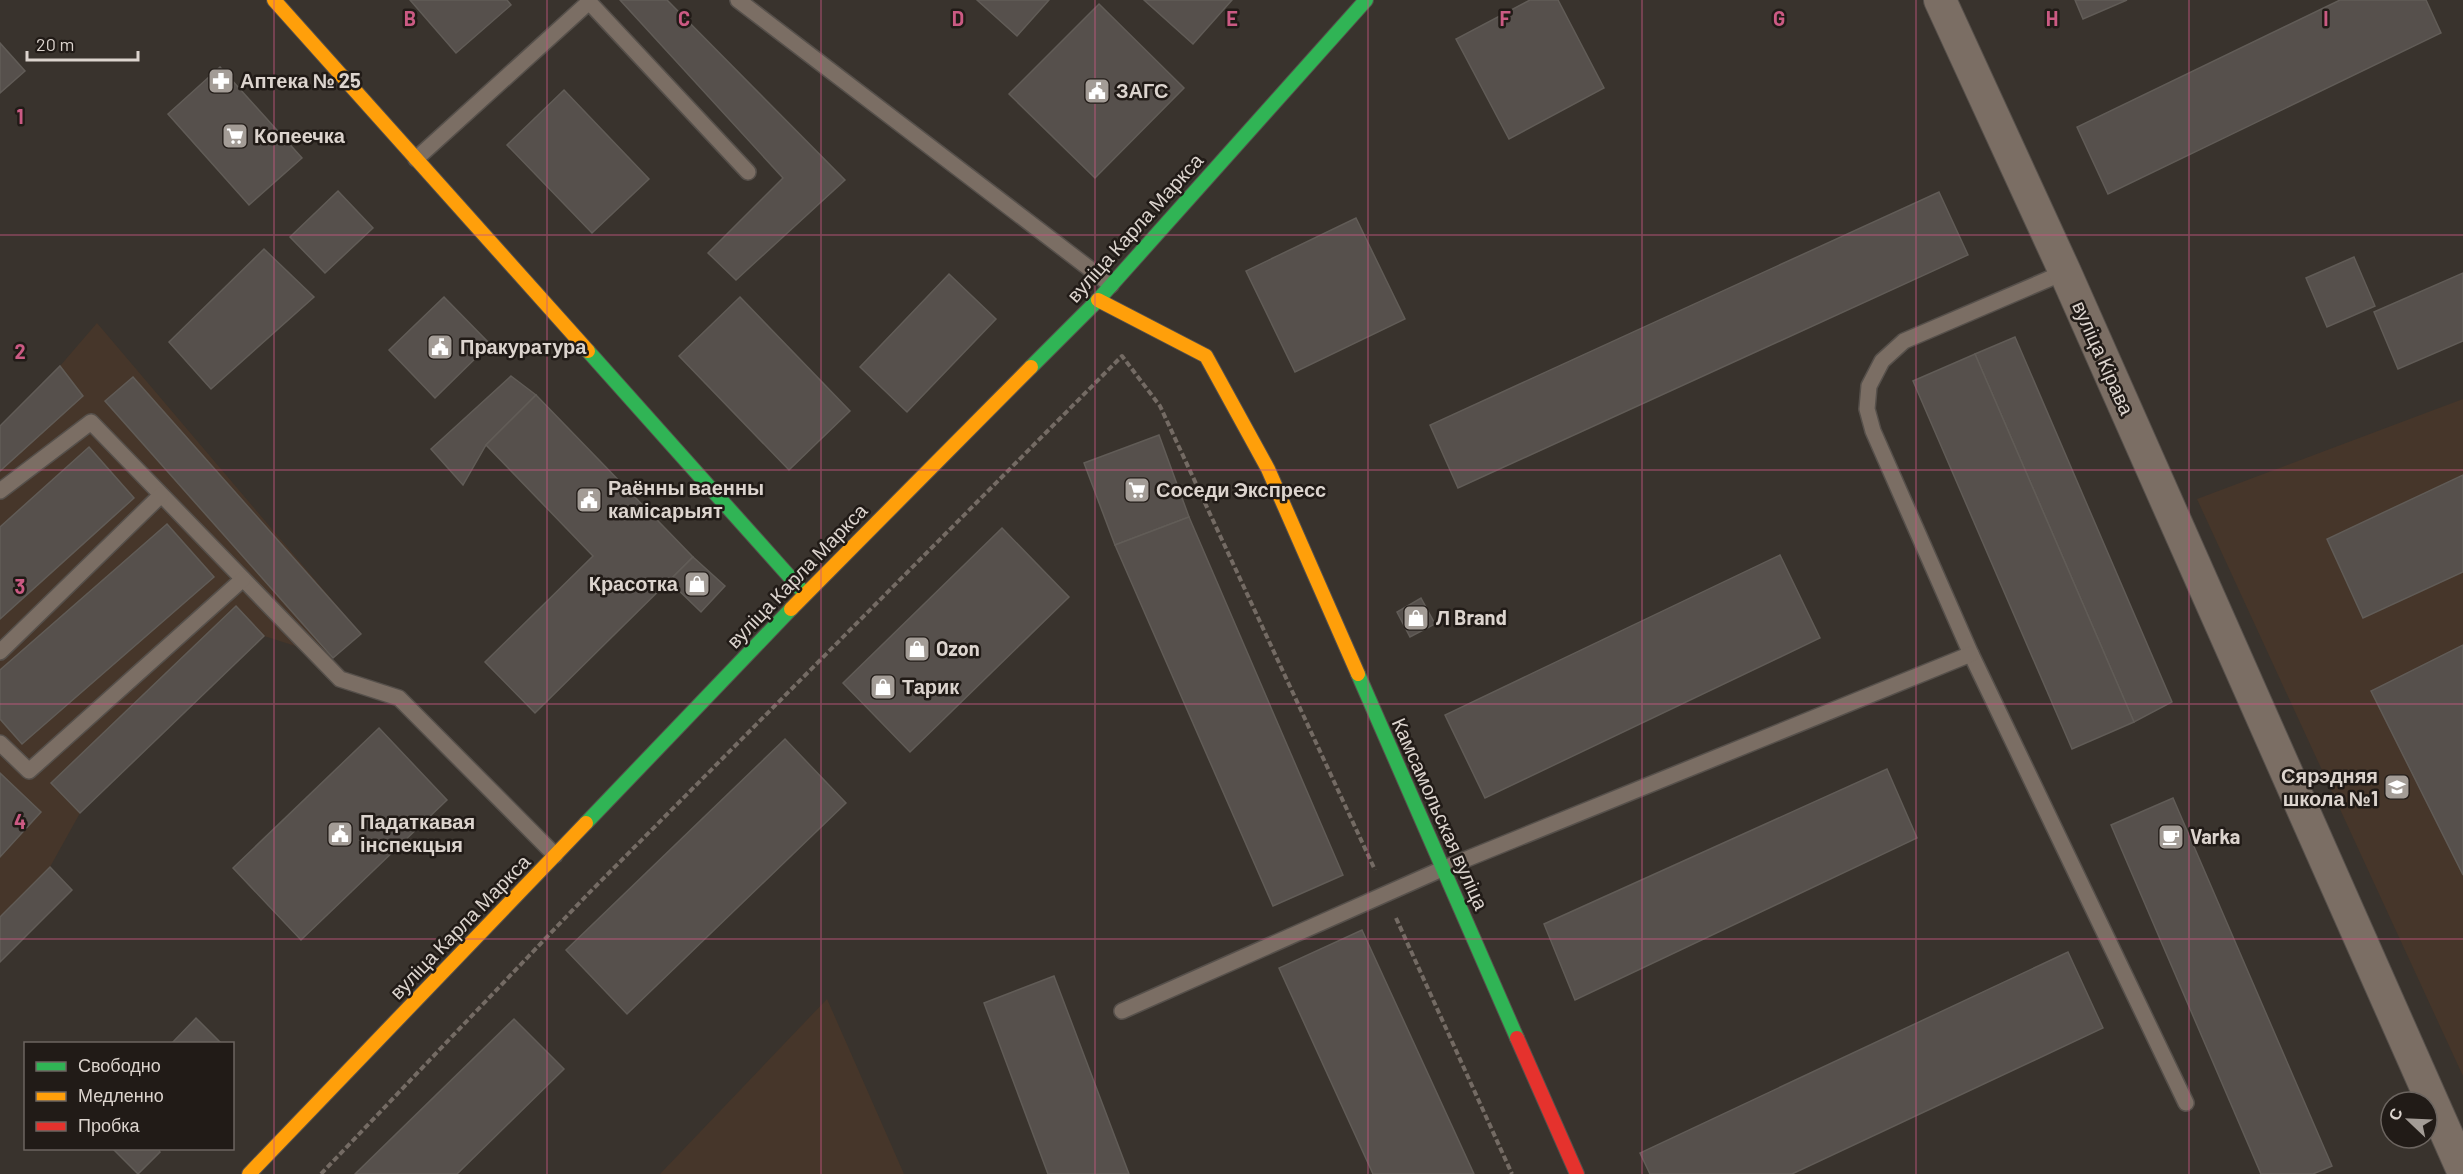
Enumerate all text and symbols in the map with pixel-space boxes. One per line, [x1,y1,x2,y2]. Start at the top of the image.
text: B [404,6,416,30]
text: C [678,6,690,30]
text: D [952,6,964,30]
text: E [1226,6,1238,30]
text: F [1499,6,1511,30]
text: G [1773,6,1785,30]
text: H [2046,6,2058,30]
text: I [2323,6,2329,30]
scale bar [27,24,138,62]
text: 20 m [36,33,74,55]
pharmacy icon: Аптека № 25 [206,66,236,96]
place label: Аптека № 25 [240,68,361,92]
public building icon: ЗАГС [1082,76,1112,106]
place label: ЗАГС [1116,78,1169,102]
text: 1 [16,104,24,128]
supermarket icon: Копеечка [220,121,250,151]
place label: Копеечка [254,123,346,147]
street label: вуліца Карла Маркса [1061,147,1208,307]
street label: вуліца Кірава [2068,297,2140,419]
public building icon: Пракуратура [425,332,455,362]
place label: Пракуратура [460,334,587,358]
text: 2 [14,339,26,363]
place label: Раённы ваенны камісарыят [608,475,764,522]
supermarket icon: Соседи Экспресс [1122,475,1152,505]
place label: Соседи Экспресс [1156,477,1326,501]
public building icon: Раённы ваенны камісарыят [574,485,604,515]
street label: вуліца Карла Маркса [721,497,872,653]
shop icon: Красотка [682,569,712,599]
place label: Красотка [589,571,679,595]
text: 3 [15,574,25,598]
shop icon: Л Brand [1401,603,1431,633]
place label: Л Brand [1436,605,1507,629]
shop icon: Ozon [902,634,932,664]
place label: Ozon [936,636,980,660]
shop icon: Тарик [868,672,898,702]
place label: Тарик [902,674,960,698]
street label: Камсамольская вуліца [1388,714,1494,914]
place label: Сярэдняя школа №1 [2281,763,2378,810]
school or university icon: Сярэдняя школа №1 [2382,772,2412,802]
text: 4 [14,809,26,833]
place label: Падаткавая інспекцыя [360,809,475,856]
public building icon: Падаткавая інспекцыя [325,819,355,849]
cafe icon: Varka [2156,822,2186,852]
place label: Varka [2190,824,2240,848]
street label: вуліца Карла Маркса [384,848,535,1004]
legend [24,1042,234,1150]
text: Свободно [78,1054,161,1076]
text: Медленно [78,1084,164,1106]
north arrow [2379,1090,2439,1150]
text: С [2384,1105,2406,1123]
text: Пробка [78,1114,141,1136]

